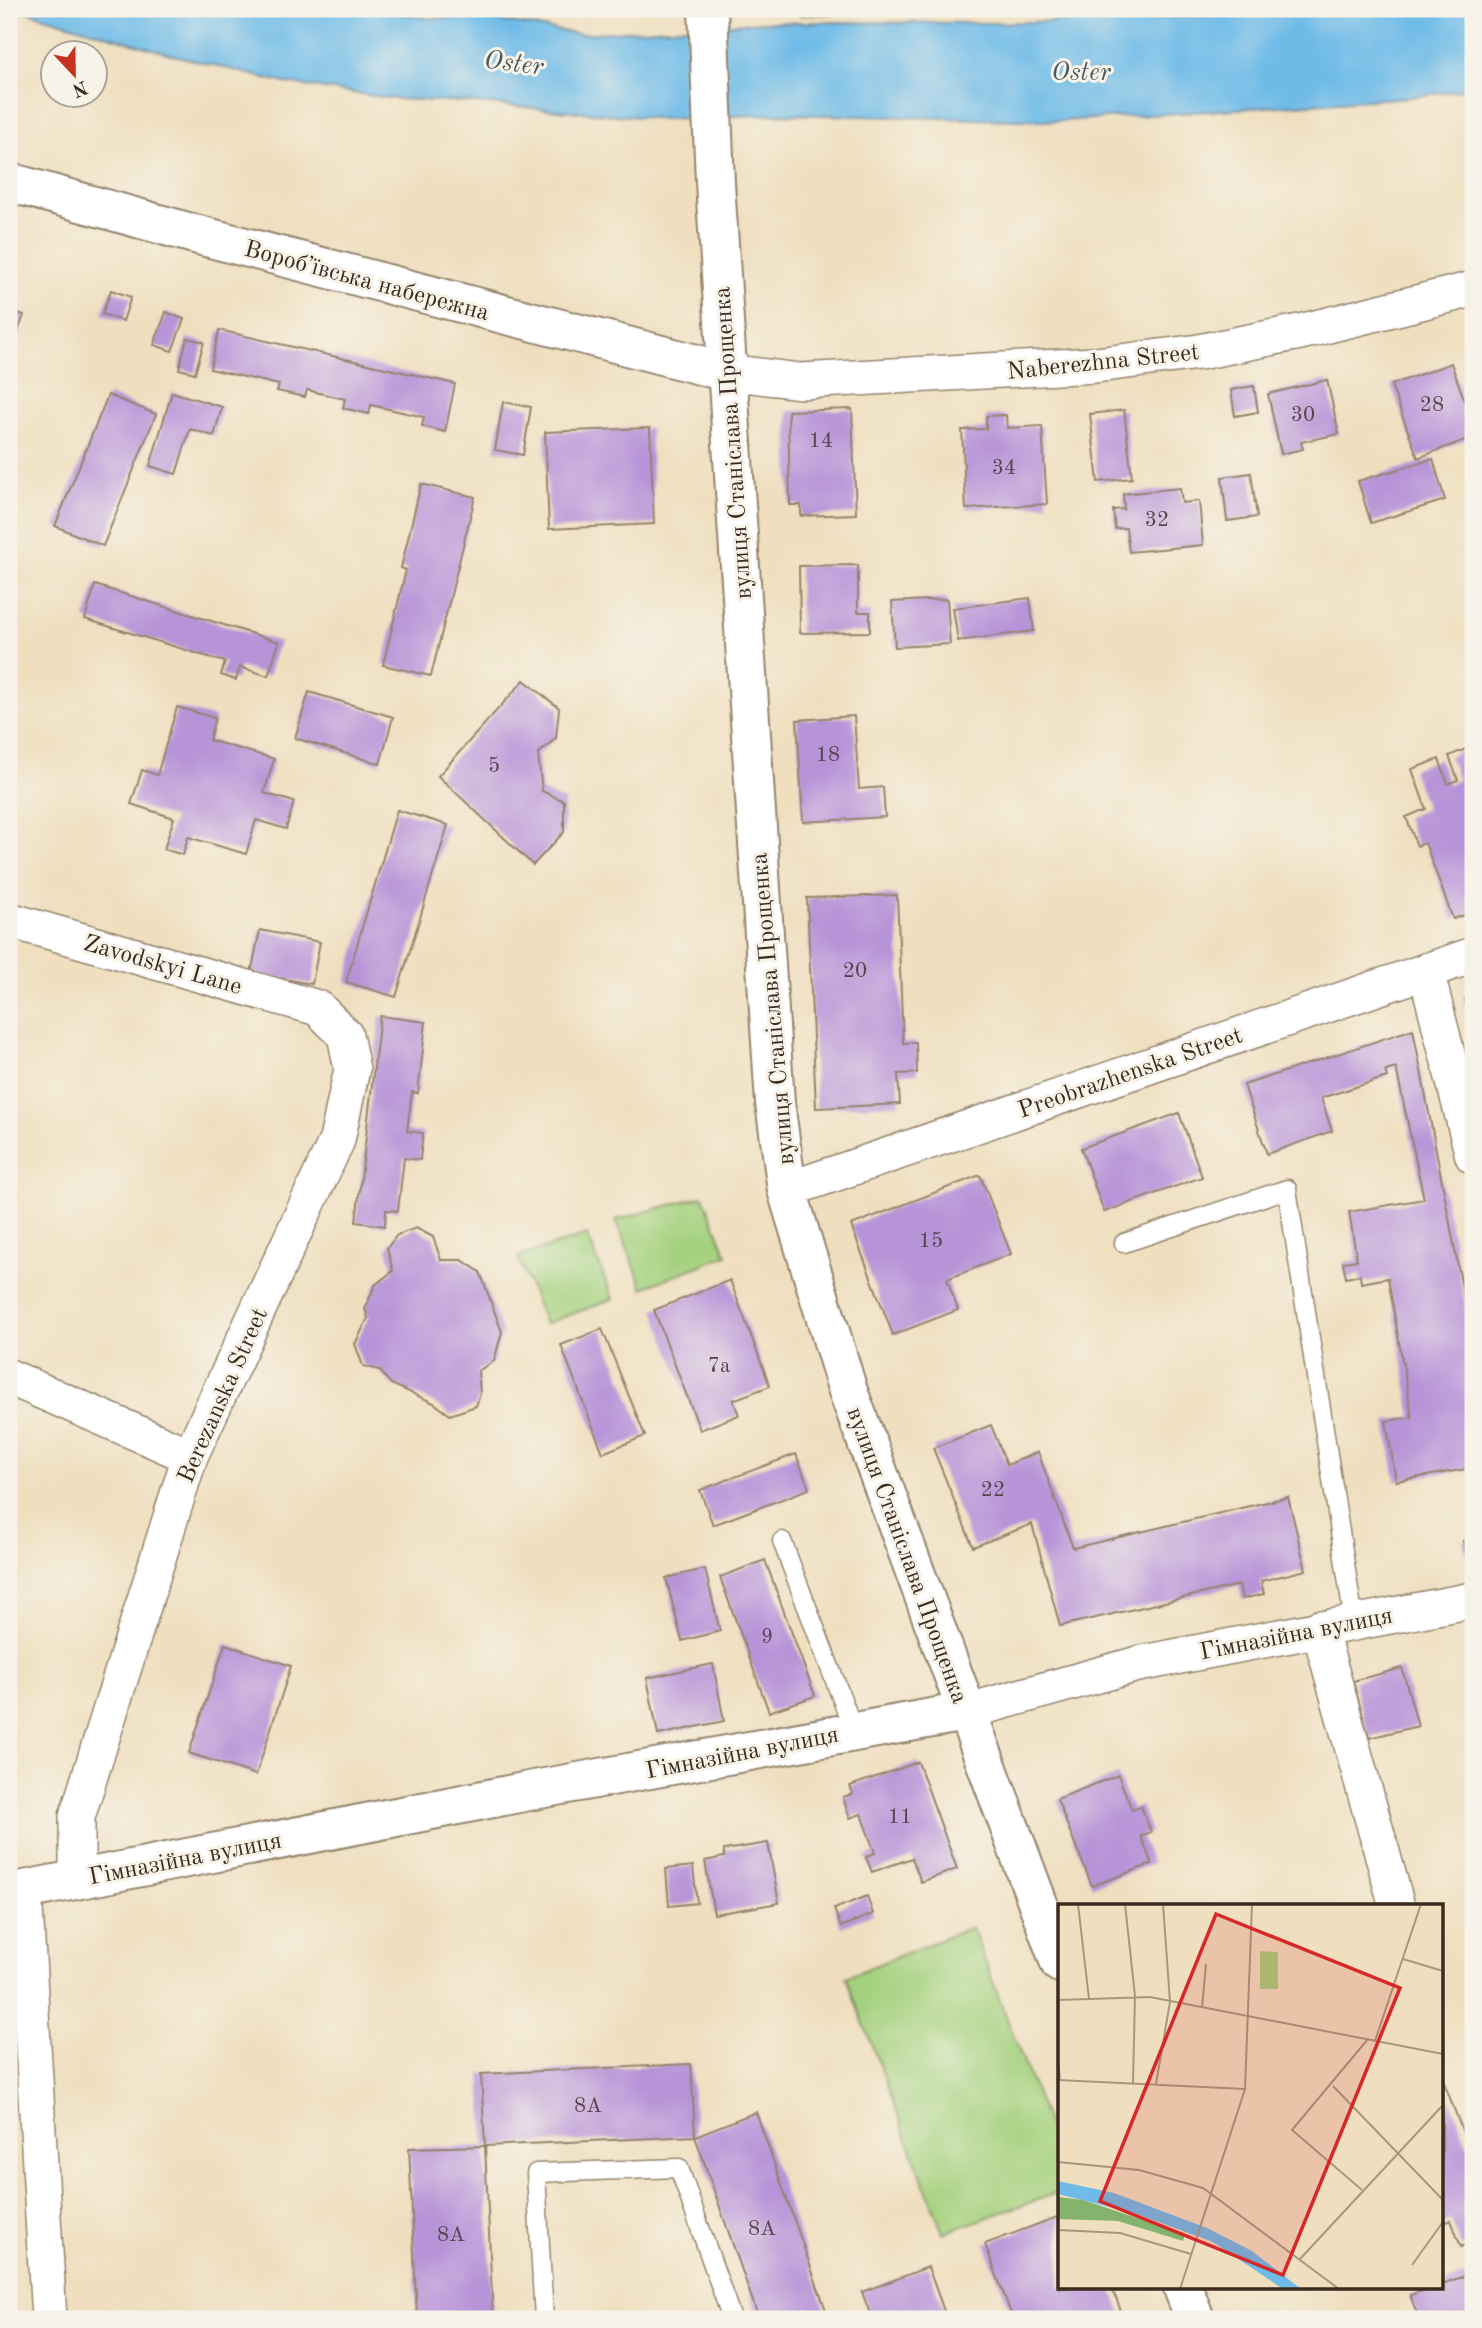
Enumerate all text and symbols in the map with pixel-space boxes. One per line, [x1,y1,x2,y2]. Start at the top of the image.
north arrow [38,38,108,108]
water label: Oster [483,47,546,81]
water label: Oster [1051,60,1112,86]
text: N [69,76,90,99]
street label: Воробʼївська набережна [241,238,492,326]
street label: вулиця Станіслава Прощенка [711,286,757,600]
street label: Naberezhna Street [1006,341,1201,385]
house number: 28 [1420,395,1444,416]
house number: 30 [1291,405,1315,426]
house number: 14 [809,431,833,452]
house number: 34 [992,458,1016,479]
house number: 32 [1145,510,1169,531]
house number: 18 [816,745,840,766]
house number: 5 [488,756,500,777]
street label: вулиця Станіслава Прощенка [748,852,800,1166]
street label: Zavodskyi Lane [81,932,244,1000]
house number: 20 [843,961,867,982]
street label: Preobrazhenska Street [1015,1024,1246,1124]
house number: 15 [919,1231,943,1252]
street label: Berezanska Street [174,1305,273,1487]
house number: 7а [708,1356,730,1377]
street label: вулиця Станіслава Прощенка [841,1404,971,1707]
house number: 22 [981,1480,1005,1501]
street label: Гімназійна вулиця [1198,1604,1395,1665]
house number: 9 [761,1627,773,1648]
street label: Гімназійна вулиця [644,1723,841,1784]
house number: 11 [888,1807,912,1828]
street label: Гімназійна вулиця [87,1829,284,1890]
inset map [1058,1904,1444,2290]
house number: 8А [574,2096,602,2117]
house number: 8А [748,2219,776,2240]
house number: 8А [437,2225,465,2246]

